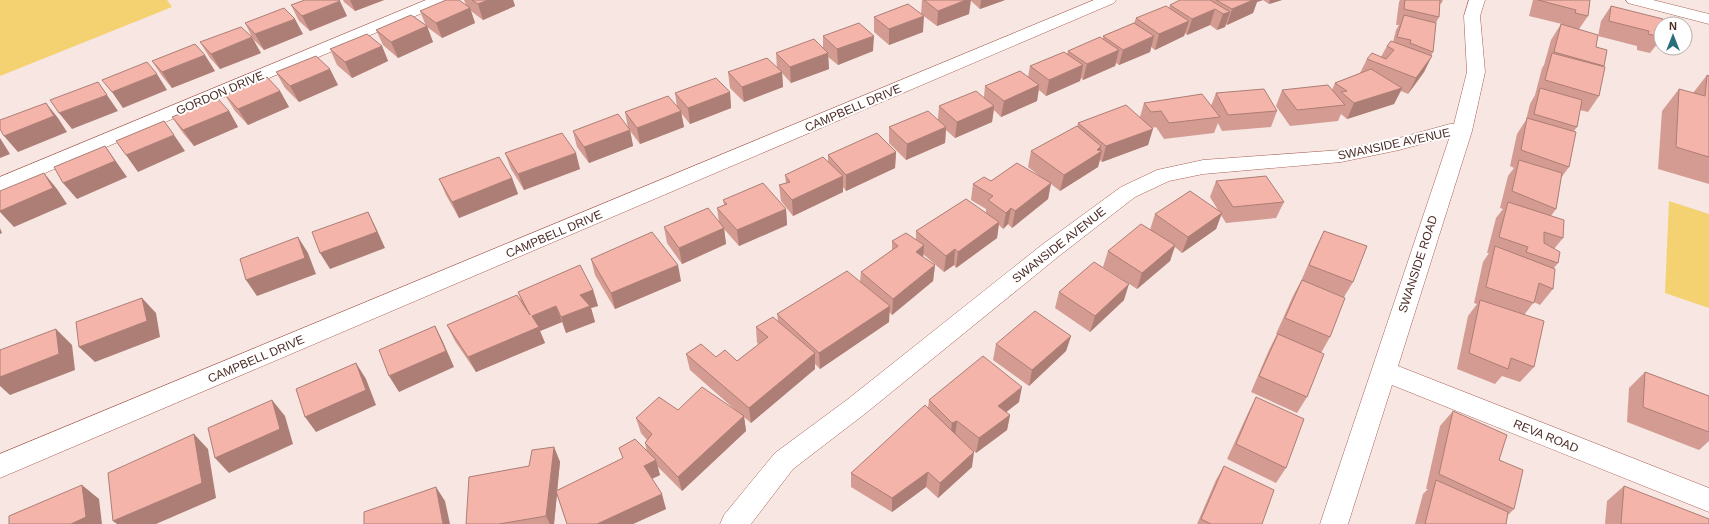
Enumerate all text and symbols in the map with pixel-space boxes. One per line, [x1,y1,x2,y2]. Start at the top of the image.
north arrow [1653,16,1693,56]
text: N [1669,20,1677,32]
street label: GORDON DRIVE [174,68,266,118]
street label: CAMPBELL DRIVE [803,81,903,135]
street label: SWANSIDE AVENUE [1336,125,1452,163]
street label: SWANSIDE AVENUE [1009,204,1109,286]
street label: CAMPBELL DRIVE [504,207,604,261]
street label: SWANSIDE ROAD [1396,213,1440,314]
street label: CAMPBELL DRIVE [206,332,306,386]
street label: REVA ROAD [1511,417,1581,456]

